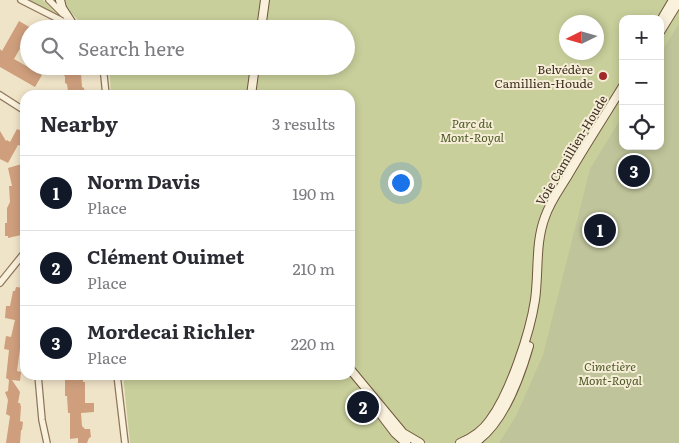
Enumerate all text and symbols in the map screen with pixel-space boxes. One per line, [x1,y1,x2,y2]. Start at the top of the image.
north arrow [559,15,604,60]
map controls [619,15,664,150]
button: + [619,15,664,60]
search box [20,20,355,75]
icon: search [38,34,66,62]
text: Search here [78,34,185,62]
place label: Belvédère Camillien-Houde [494,60,593,92]
button: − [619,60,664,105]
marker: Belvédère Camillien-Houde [597,70,609,82]
street label: Voie Camillien-Houde [531,91,611,209]
button: locate [619,105,664,150]
text: Nearby [40,107,118,138]
text: 3 results [272,111,335,135]
park label: Parc du Mont-Royal [440,114,505,146]
pin: 3 [618,152,650,190]
text: Norm Davis [87,167,200,195]
your location [388,170,414,196]
text: 1 [53,181,59,205]
text: 190 m [292,181,335,205]
text: Place [87,195,127,219]
pin: 1 [584,211,616,249]
text: Clément Ouimet [87,242,244,270]
text: 2 [52,256,60,280]
text: 210 m [292,256,335,280]
text: Place [87,270,127,294]
text: Mordecai Richler [87,317,255,345]
text: 3 [52,331,60,355]
text: 220 m [291,331,335,355]
text: Place [87,345,127,369]
park label: Cimetière Mont-Royal [578,357,643,389]
pin: 2 [347,388,379,426]

